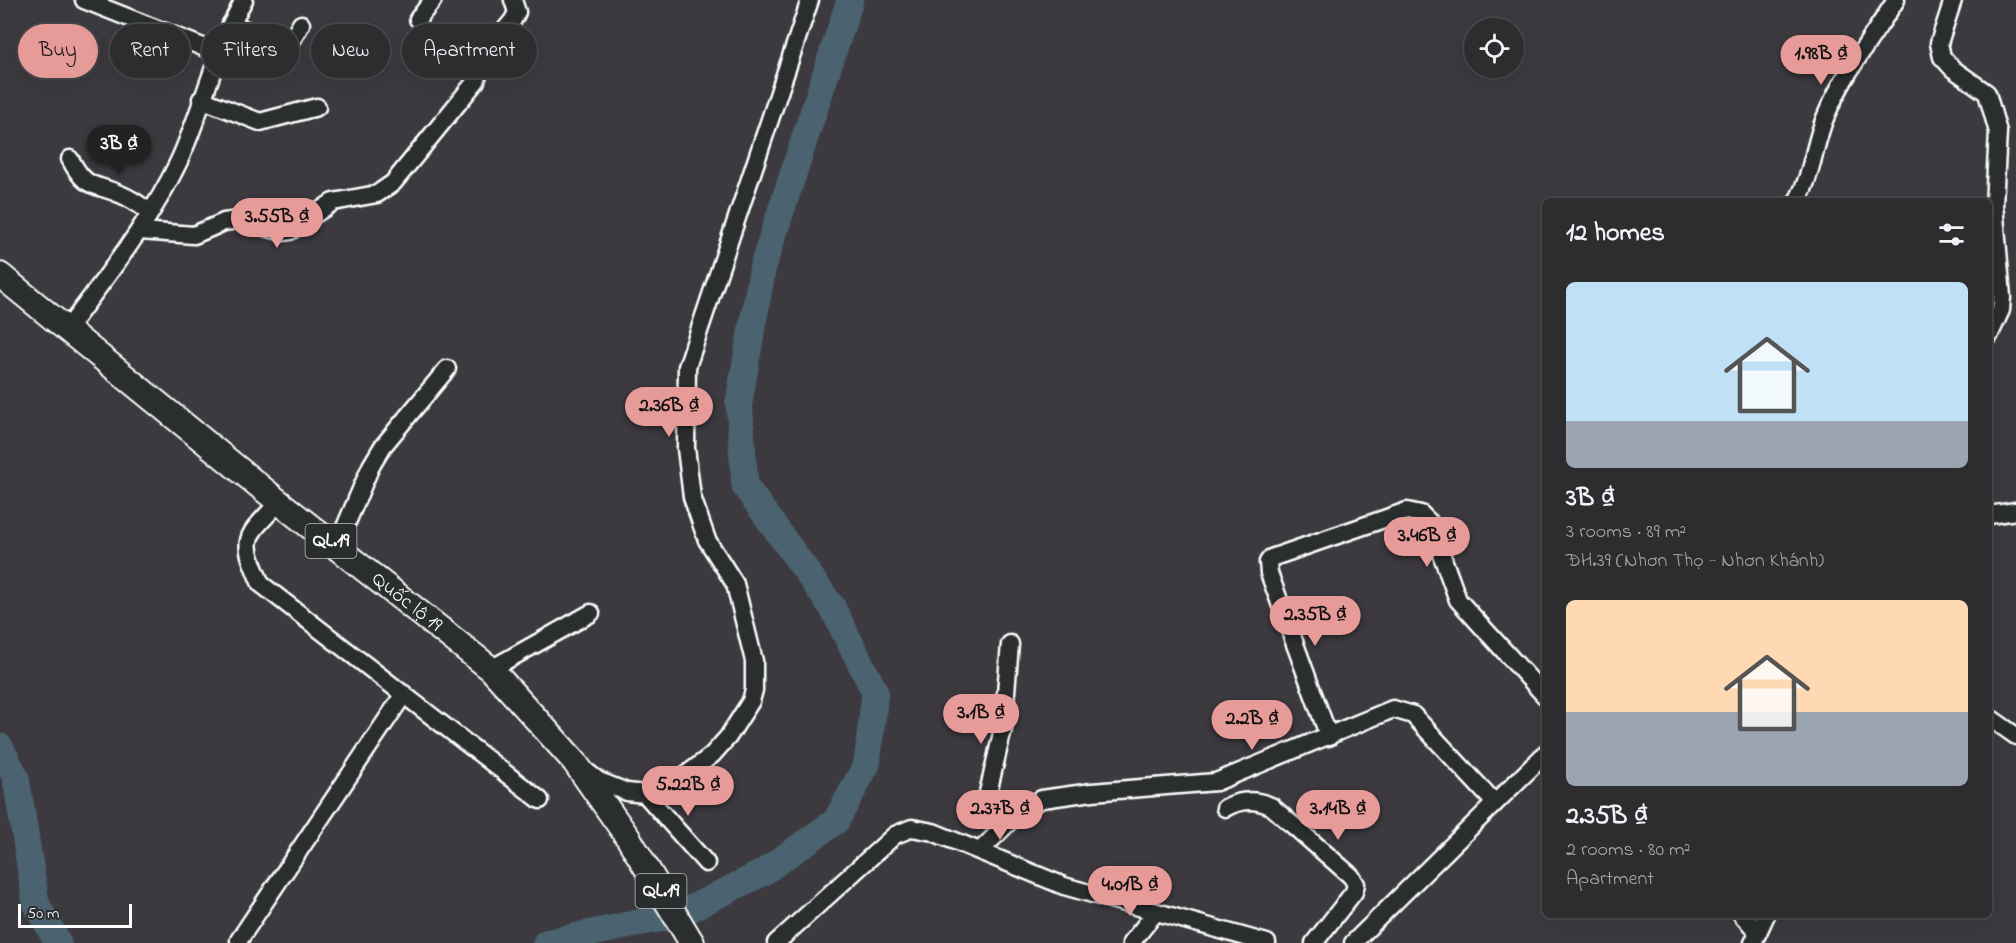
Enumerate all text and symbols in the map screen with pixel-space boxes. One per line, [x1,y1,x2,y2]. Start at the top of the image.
map controls [1464,18,1524,78]
button: locate [1464,18,1524,78]
chip: Buy [18,24,98,78]
chip: Rent [110,24,190,78]
chip: Filters [202,24,299,78]
chip: New [311,24,390,78]
chip: Apartment [402,24,537,78]
pin: 1.98B ₫ [1766,35,1876,86]
text: 1.98B ₫ [1795,40,1847,69]
pin: 3B ₫ [83,125,155,176]
text: 3B ₫ [100,130,138,159]
pin: 3.55B ₫ [222,198,332,249]
text: 3.55B ₫ [245,203,309,232]
text: 12 homes [1566,215,1665,253]
icon: filters [1935,218,1968,251]
icon: home [1713,321,1821,429]
pin: 2.36B ₫ [614,387,724,438]
text: 2.36B ₫ [639,392,699,421]
text: 3B ₫ [1566,480,1614,518]
pin: 3.46B ₫ [1372,517,1482,568]
text: 3 rooms · 89 m² [1566,518,1686,547]
text: 3.46B ₫ [1398,522,1456,551]
road number: QL.19 [306,524,356,558]
text: ĐH.39 (Nhơn Thọ - Nhơn Khánh) [1566,547,1824,576]
street label: Quốc lộ 19 [365,565,449,640]
pin: 2.35B ₫ [1260,596,1370,647]
text: 2.35B ₫ [1284,601,1346,630]
icon: home [1713,639,1821,747]
pin: 3.1B ₫ [932,694,1030,745]
text: 3.1B ₫ [957,699,1005,728]
pin: 2.2B ₫ [1203,700,1301,751]
text: 2.2B ₫ [1226,705,1278,734]
pin: 5.22B ₫ [633,766,743,817]
text: 5.22B ₫ [656,771,720,800]
pin: 2.37B ₫ [945,790,1055,841]
pin: 3.14B ₫ [1283,790,1393,841]
text: 2.37B ₫ [970,795,1030,824]
text: 3.14B ₫ [1310,795,1366,824]
text: 2.35B ₫ [1566,798,1647,836]
text: 2 rooms · 80 m² [1566,836,1691,865]
text: Apartment [1566,865,1654,894]
pin: 4.01B ₫ [1075,866,1185,917]
text: 4.01B ₫ [1102,871,1158,900]
road number: QL.19 [636,874,686,908]
scale bar [18,901,132,928]
text: 50 m [27,902,59,926]

